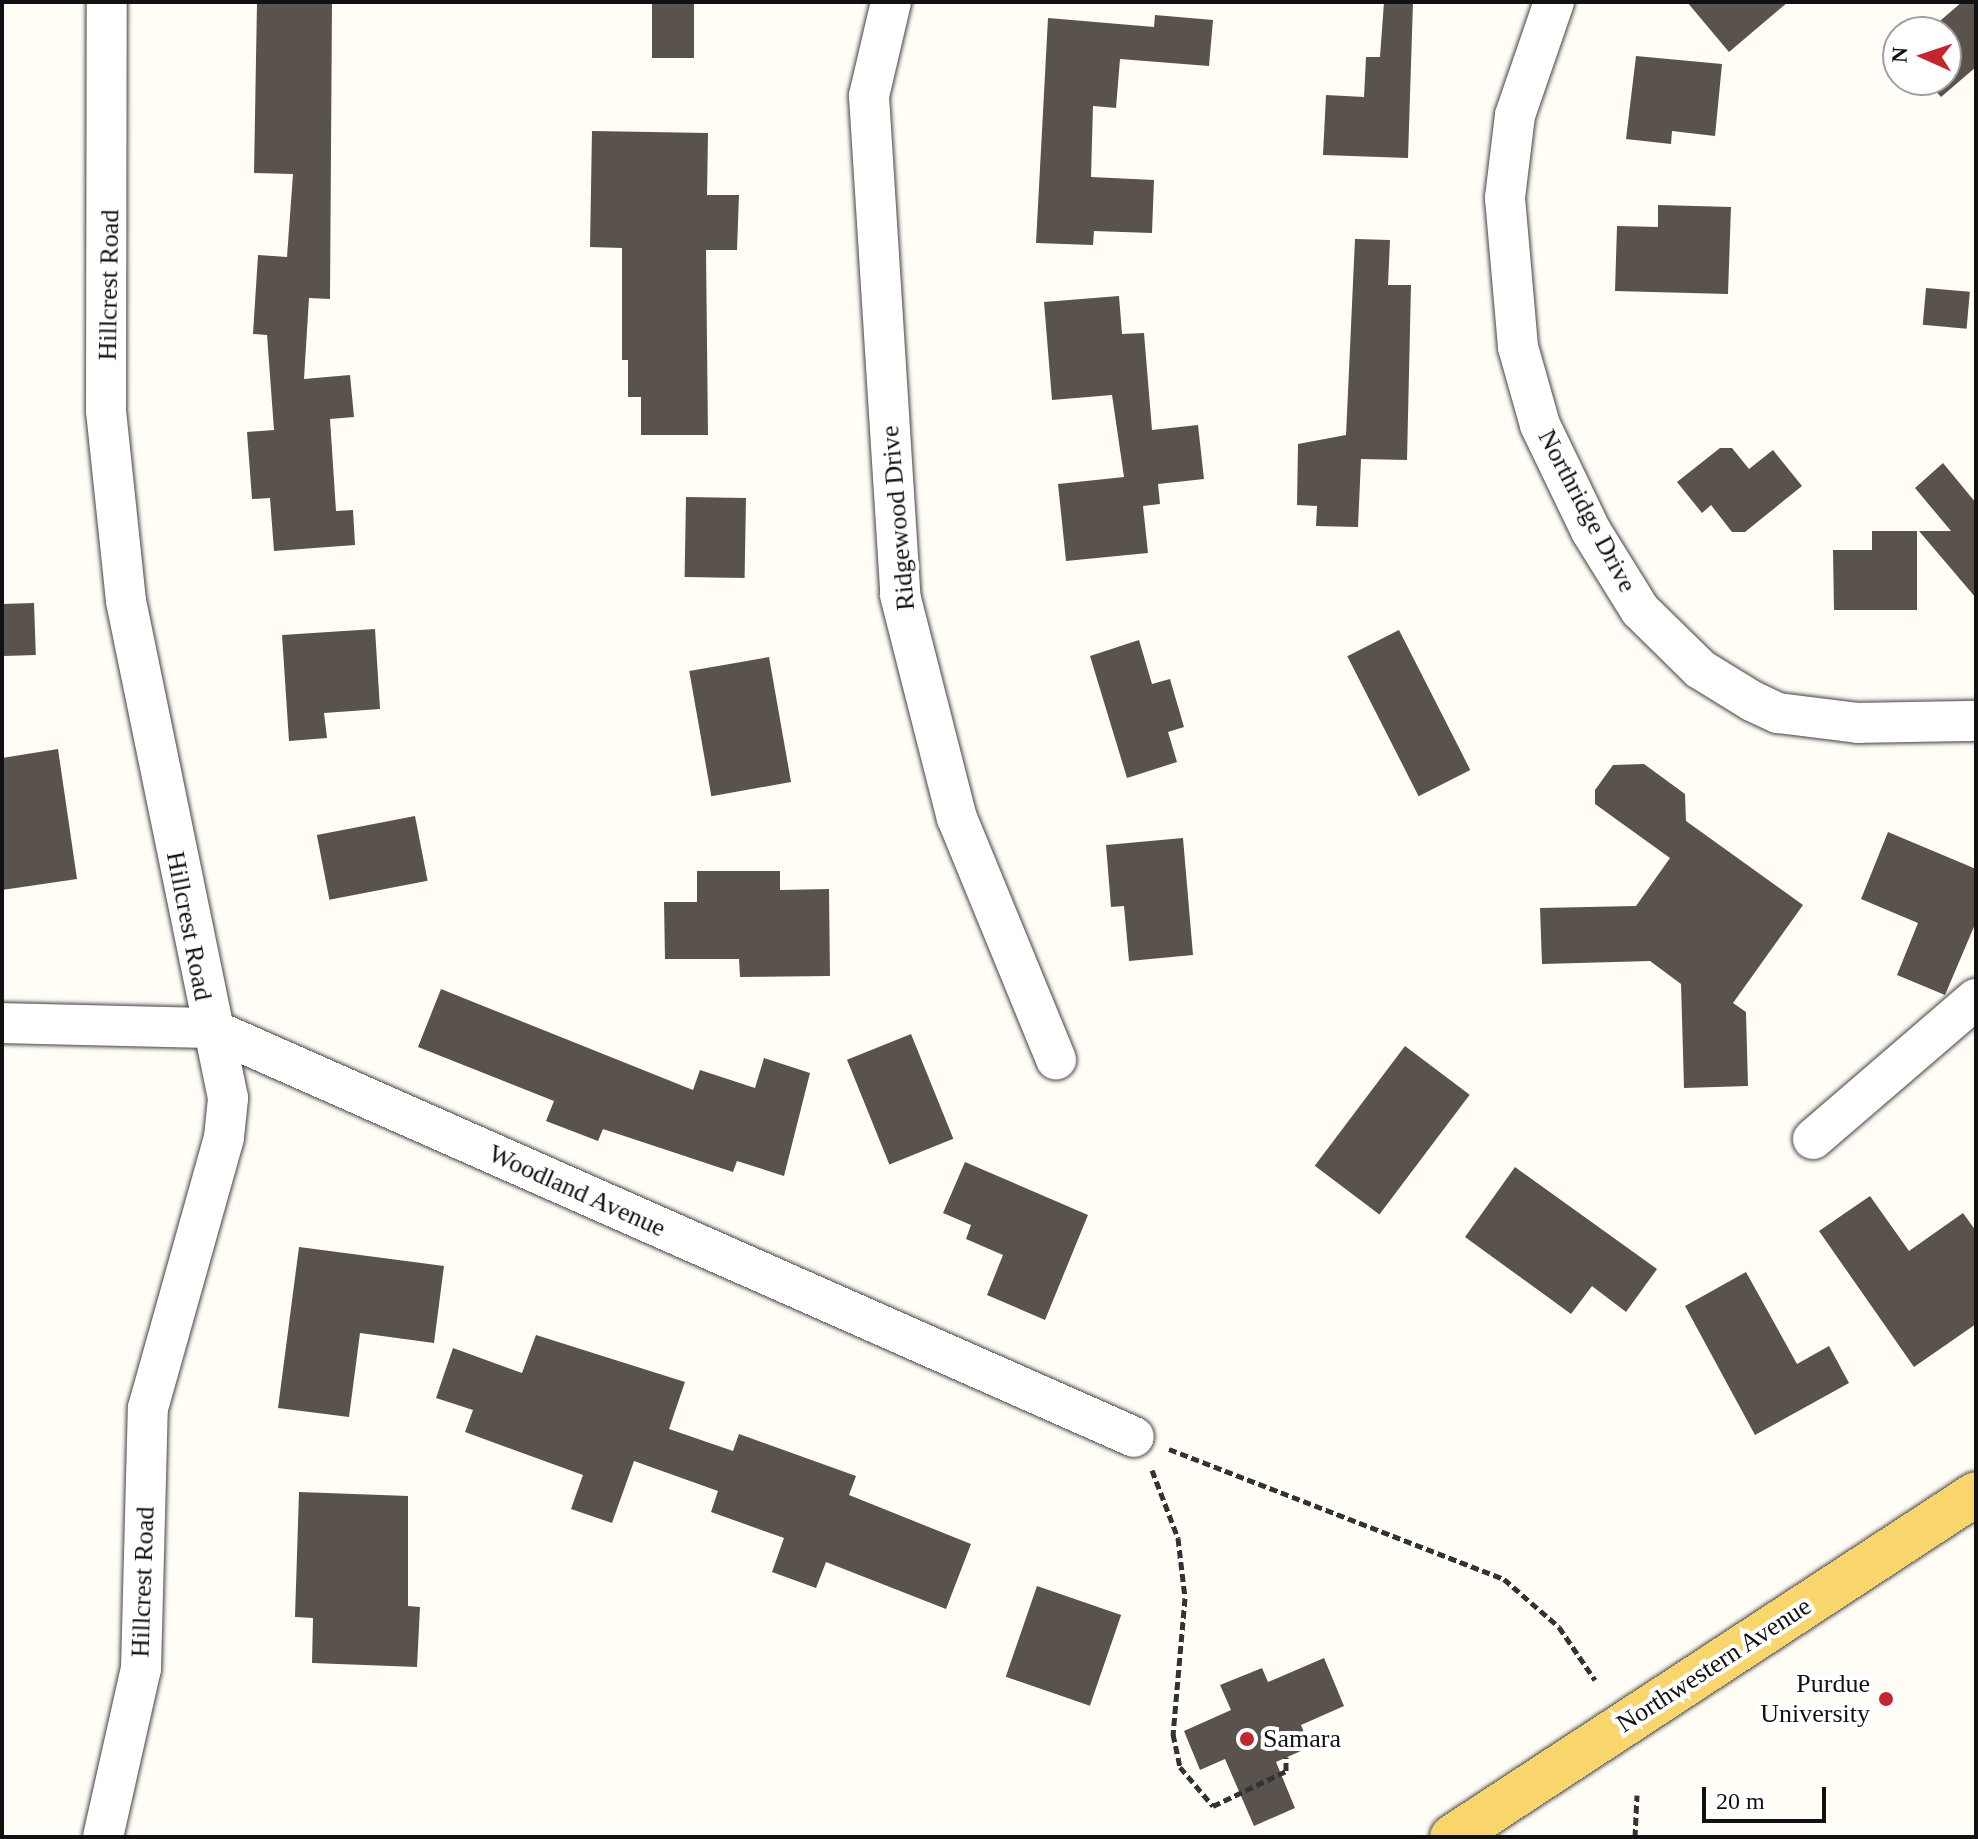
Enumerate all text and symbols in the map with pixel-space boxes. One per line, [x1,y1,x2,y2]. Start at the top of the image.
north arrow [1882,16,1962,96]
text: N [1887,46,1912,63]
street label: Hillcrest Road [92,209,126,361]
street label: Ridgewood Drive [874,424,922,612]
street label: Northridge Drive [1531,424,1643,598]
street label: Hillcrest Road [159,849,219,1003]
street label: Woodland Avenue [483,1138,671,1244]
street label: Hillcrest Road [125,1506,161,1658]
street label: Northwestern Avenue [1610,1590,1818,1740]
place label: Purdue University [1760,1668,1870,1730]
marker: Purdue University [1877,1690,1895,1708]
place label: Samara [1263,1723,1341,1755]
marker: Samara [1238,1730,1256,1748]
scale bar [1706,1771,1830,1821]
text: 20 m [1716,1788,1765,1814]

